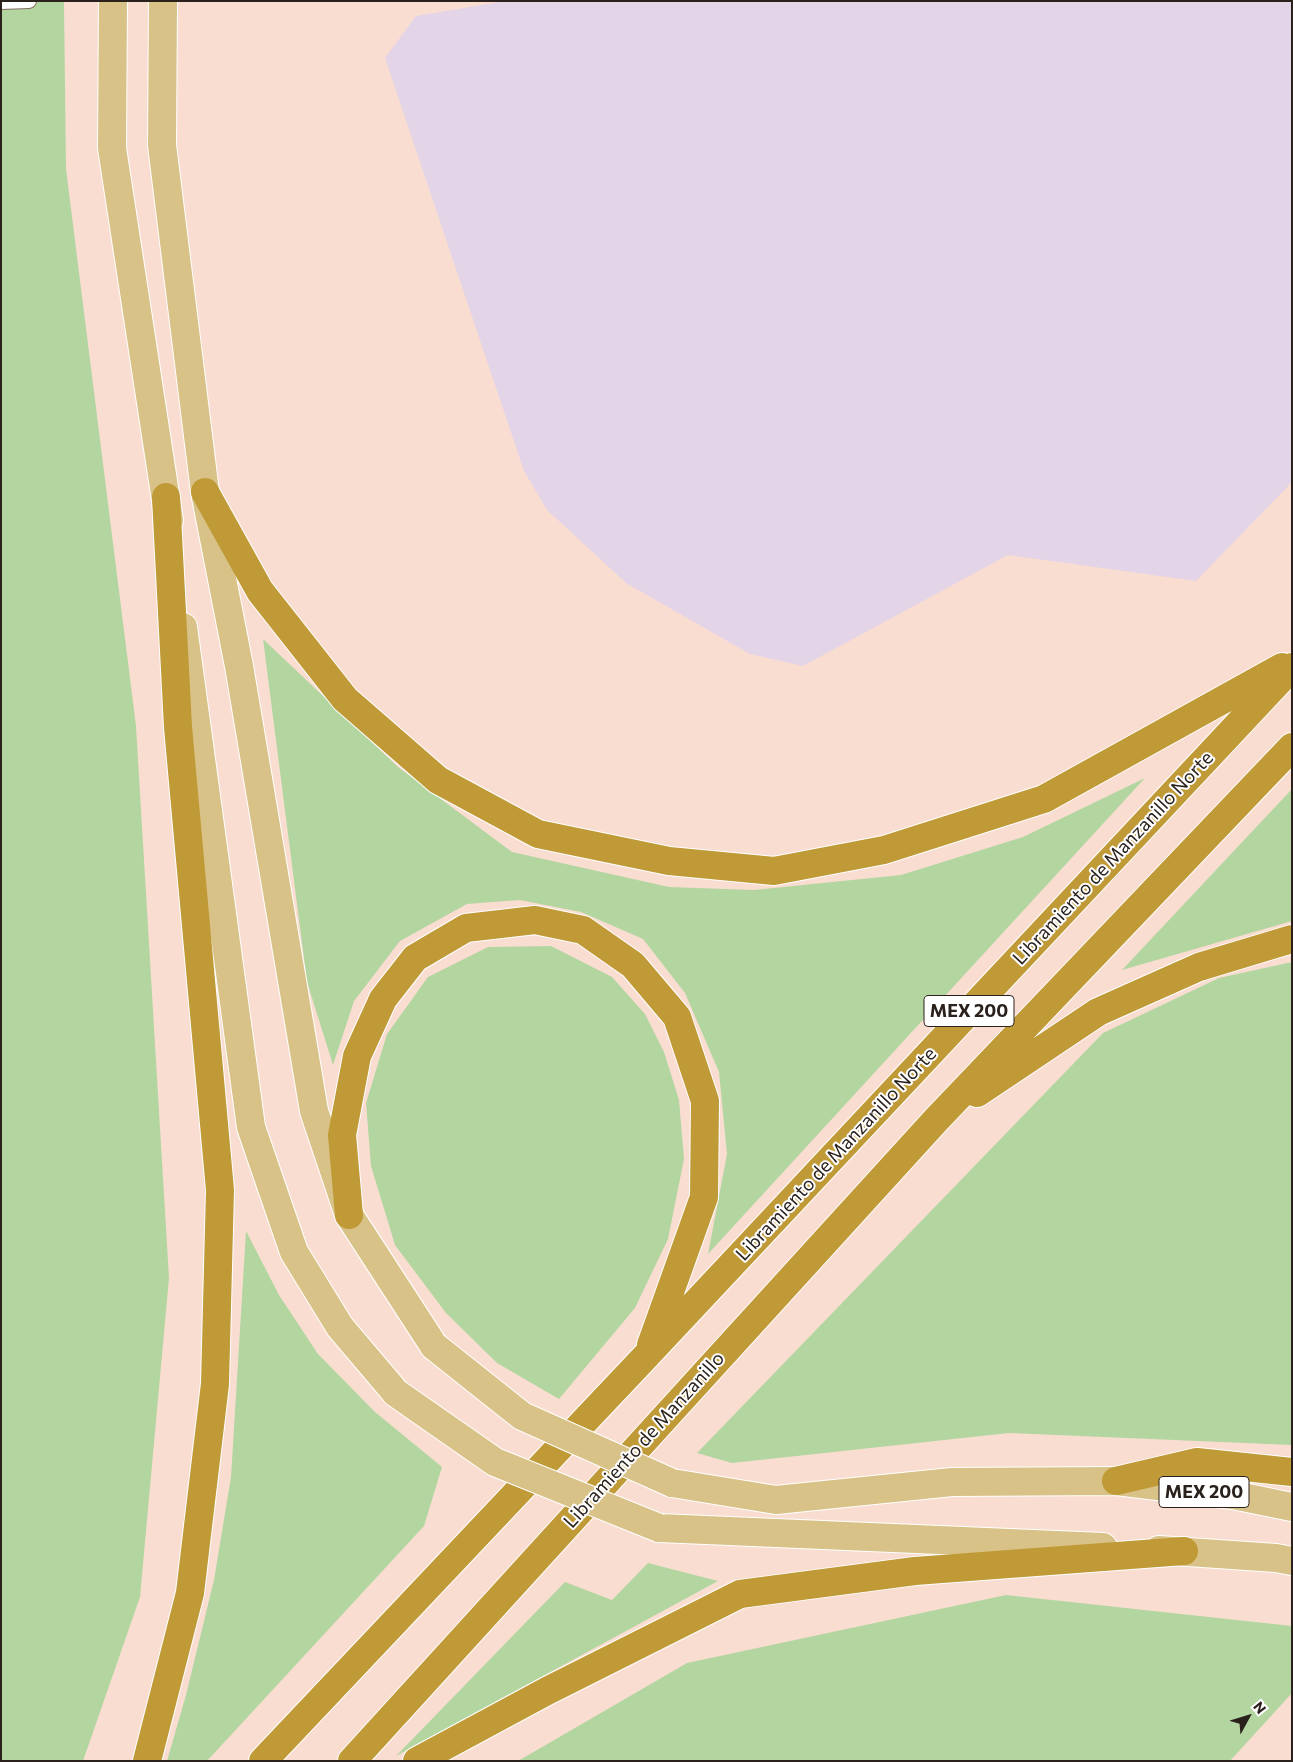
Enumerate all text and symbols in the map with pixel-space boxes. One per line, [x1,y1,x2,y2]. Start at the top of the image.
street label: Libramiento de Manzanillo Norte [1008,747,1218,969]
road number: MEX 200 [924,996,1014,1026]
street label: Libramiento de Manzanillo Norte [731,1043,941,1265]
street label: Libramiento de Manzanillo [559,1347,729,1533]
road number: MEX 200 [1159,1476,1249,1508]
north arrow [1223,1692,1273,1742]
text: N [1250,1698,1270,1717]

